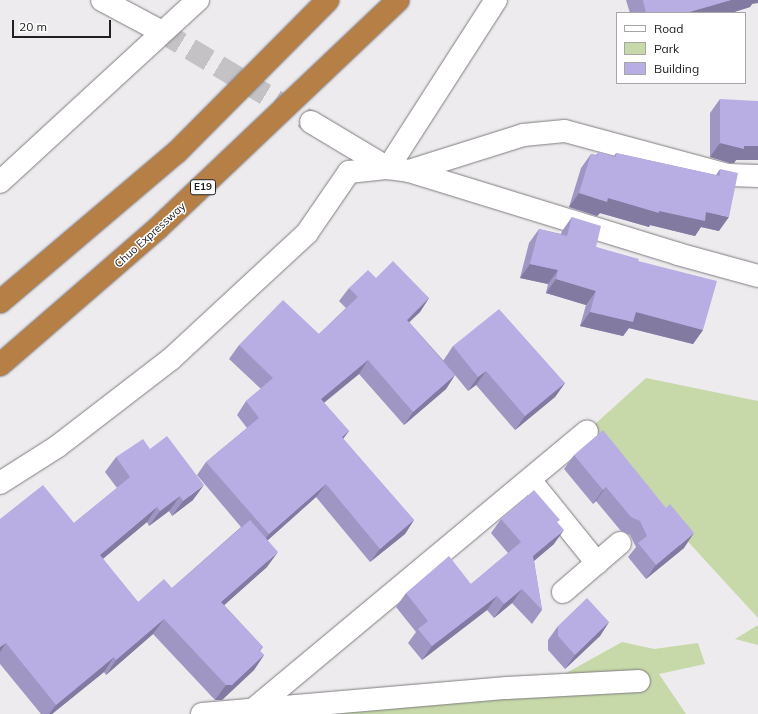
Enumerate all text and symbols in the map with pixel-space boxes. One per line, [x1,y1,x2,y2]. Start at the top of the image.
scale bar [14,12,113,38]
legend [616,12,746,84]
text: 20 m [19,19,47,34]
text: Road [654,21,683,36]
text: Park [654,41,679,56]
text: Building [654,61,699,76]
road number: E19 [190,179,216,195]
street label: Chuo Expressway [112,200,188,270]

